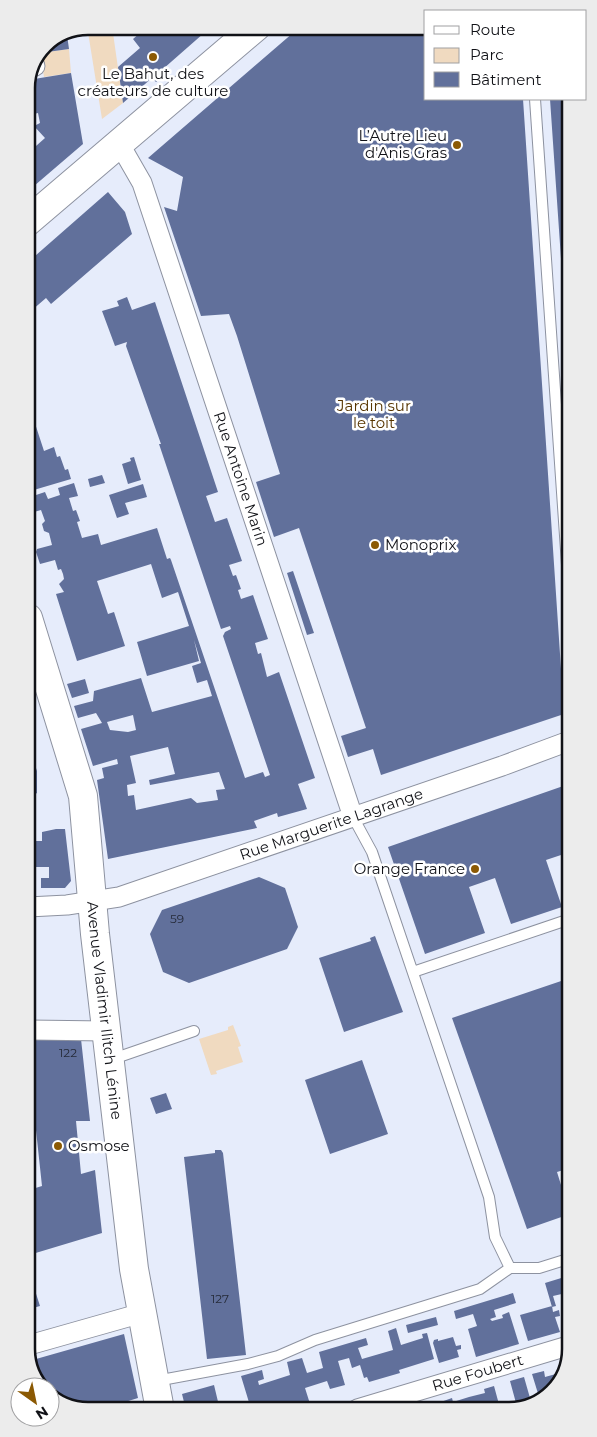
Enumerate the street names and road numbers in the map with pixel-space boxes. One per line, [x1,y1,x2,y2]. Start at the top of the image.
street label: Rue Antoine Marin [210,409,272,548]
street label: Rue Marguerite Lagrange [237,784,425,864]
street label: Avenue Vladimir Ilitch Lénine [83,901,127,1121]
street label: Rue Foubert [430,1350,525,1395]

